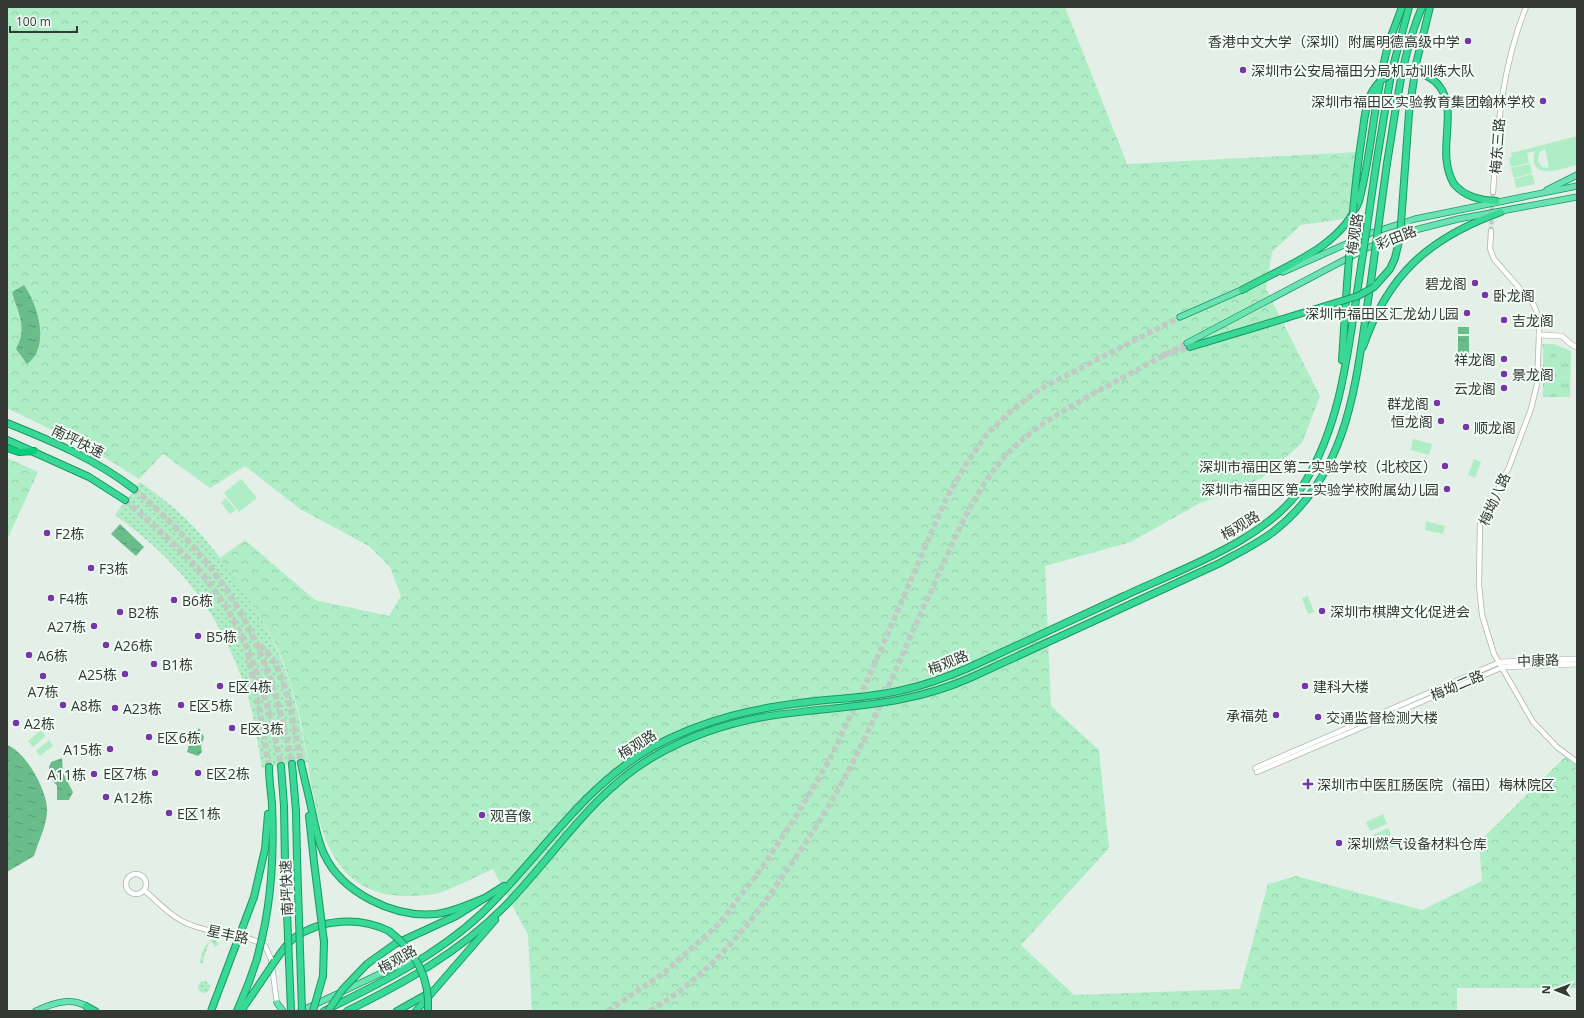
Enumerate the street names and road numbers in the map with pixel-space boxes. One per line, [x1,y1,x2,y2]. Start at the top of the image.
street label: 梅东三路 [1486,117,1508,175]
street label: 梅观路 [1341,212,1367,256]
street label: 彩田路 [1373,221,1419,253]
street label: 南坪快速 [49,420,107,462]
street label: 梅坳八路 [1474,470,1514,528]
street label: 梅观路 [1217,506,1263,544]
street label: 梅观路 [925,645,971,679]
street label: 中康路 [1517,650,1559,670]
street label: 梅坳二路 [1428,665,1486,705]
street label: 梅观路 [614,725,660,763]
street label: 南坪快速 [276,860,296,916]
street label: 星丰路 [205,920,251,948]
street label: 梅观路 [374,940,420,978]

